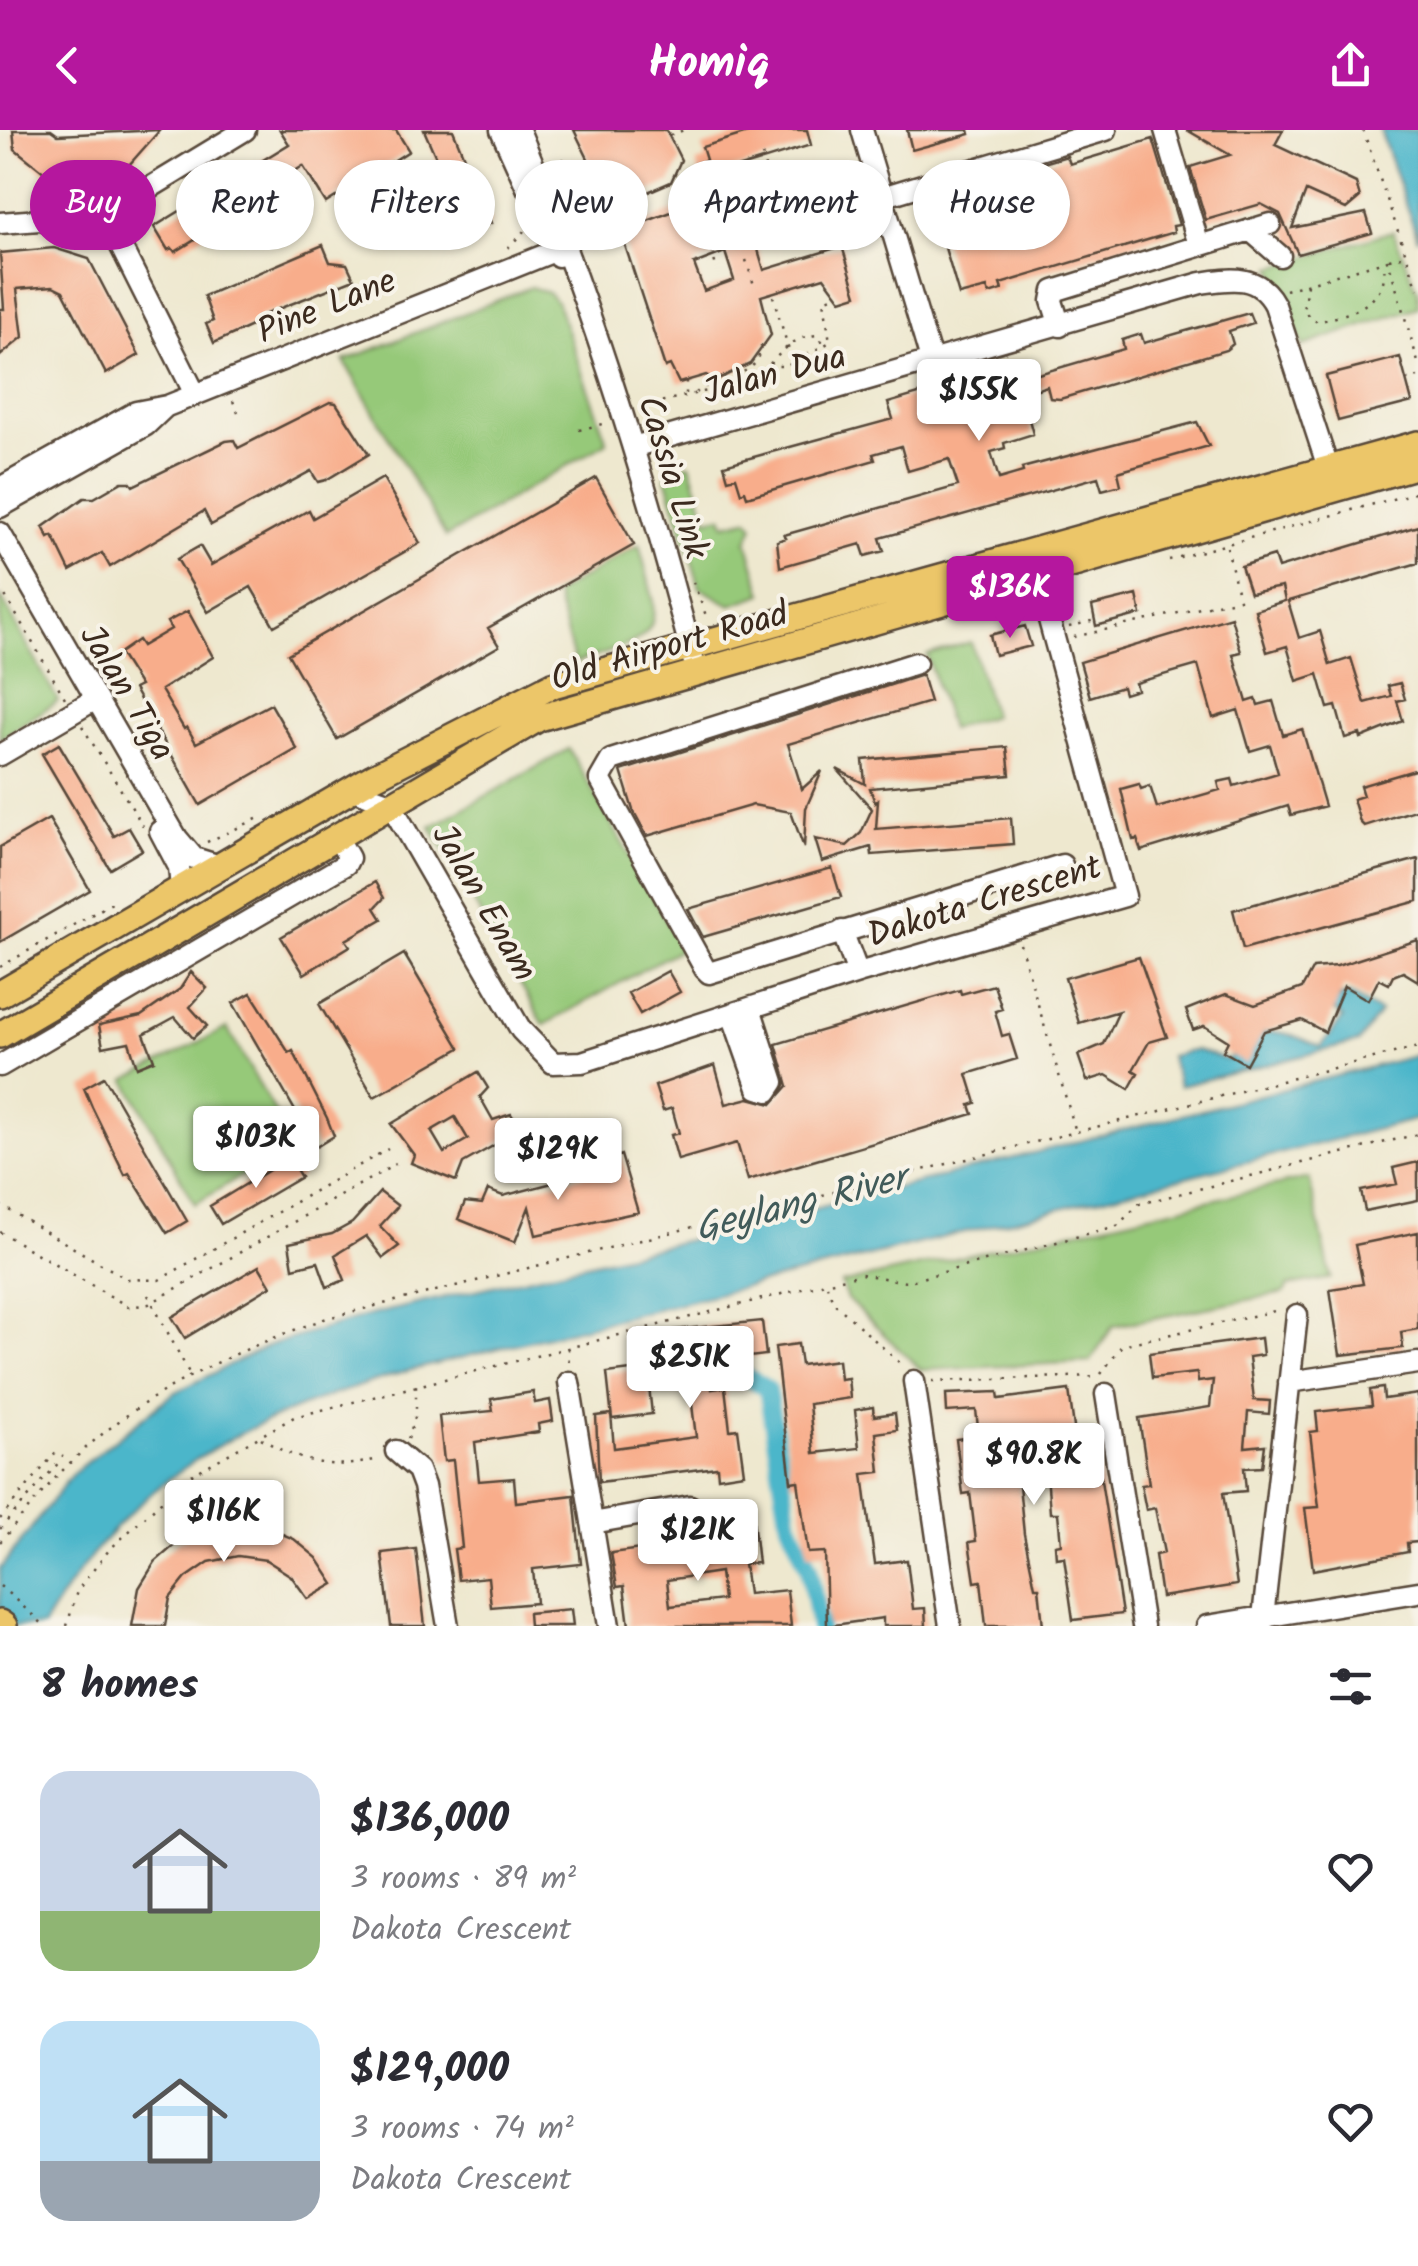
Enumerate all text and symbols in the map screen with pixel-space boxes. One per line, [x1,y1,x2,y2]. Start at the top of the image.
text: Homiq [648,29,770,101]
icon: back [40,38,95,93]
icon: share [1323,38,1378,93]
chip: Buy [30,160,156,250]
chip: Rent [176,160,314,250]
chip: Filters [334,160,495,250]
chip: New [515,160,648,250]
chip: Apartment [668,160,893,250]
chip: House [913,160,1070,250]
street label: Pine Lane [249,254,405,361]
street label: Jalan Dua [697,330,853,422]
pin: $155K [909,359,1049,444]
text: $155K [939,366,1019,417]
street label: Cassia Link [620,389,723,567]
pin: $136K [940,556,1080,641]
text: $136K [969,563,1051,614]
street label: Old Airport Road [545,587,797,709]
street label: Jalan Tiga [63,615,188,773]
street label: Jalan Enam [415,814,550,993]
street label: Dakota Crescent [861,841,1109,965]
pin: $103K [186,1106,326,1191]
text: $103K [215,1113,297,1164]
pin: $129K [488,1118,628,1203]
text: $129K [517,1125,599,1176]
water label: Geylang River [689,1148,920,1260]
pin: $251K [620,1326,760,1411]
text: $251K [649,1333,731,1384]
pin: $90.8K [953,1423,1115,1508]
text: $90.8K [985,1430,1083,1481]
pin: $116K [154,1480,294,1565]
text: $116K [187,1487,261,1538]
pin: $121K [628,1499,768,1584]
text: $121K [660,1506,736,1557]
text: 8 homes [40,1653,198,1720]
icon: filters [1323,1659,1378,1714]
text: $136,000 [350,1787,509,1854]
icon: home [120,1811,240,1931]
icon: heart [1323,1844,1378,1899]
text: 3 rooms · 89 m² [350,1854,576,1905]
text: Dakota Crescent [350,1905,571,1956]
text: $129,000 [350,2037,509,2104]
icon: home [120,2061,240,2181]
icon: heart [1323,2094,1378,2149]
text: 3 rooms · 74 m² [350,2104,574,2155]
text: Dakota Crescent [350,2155,571,2206]

